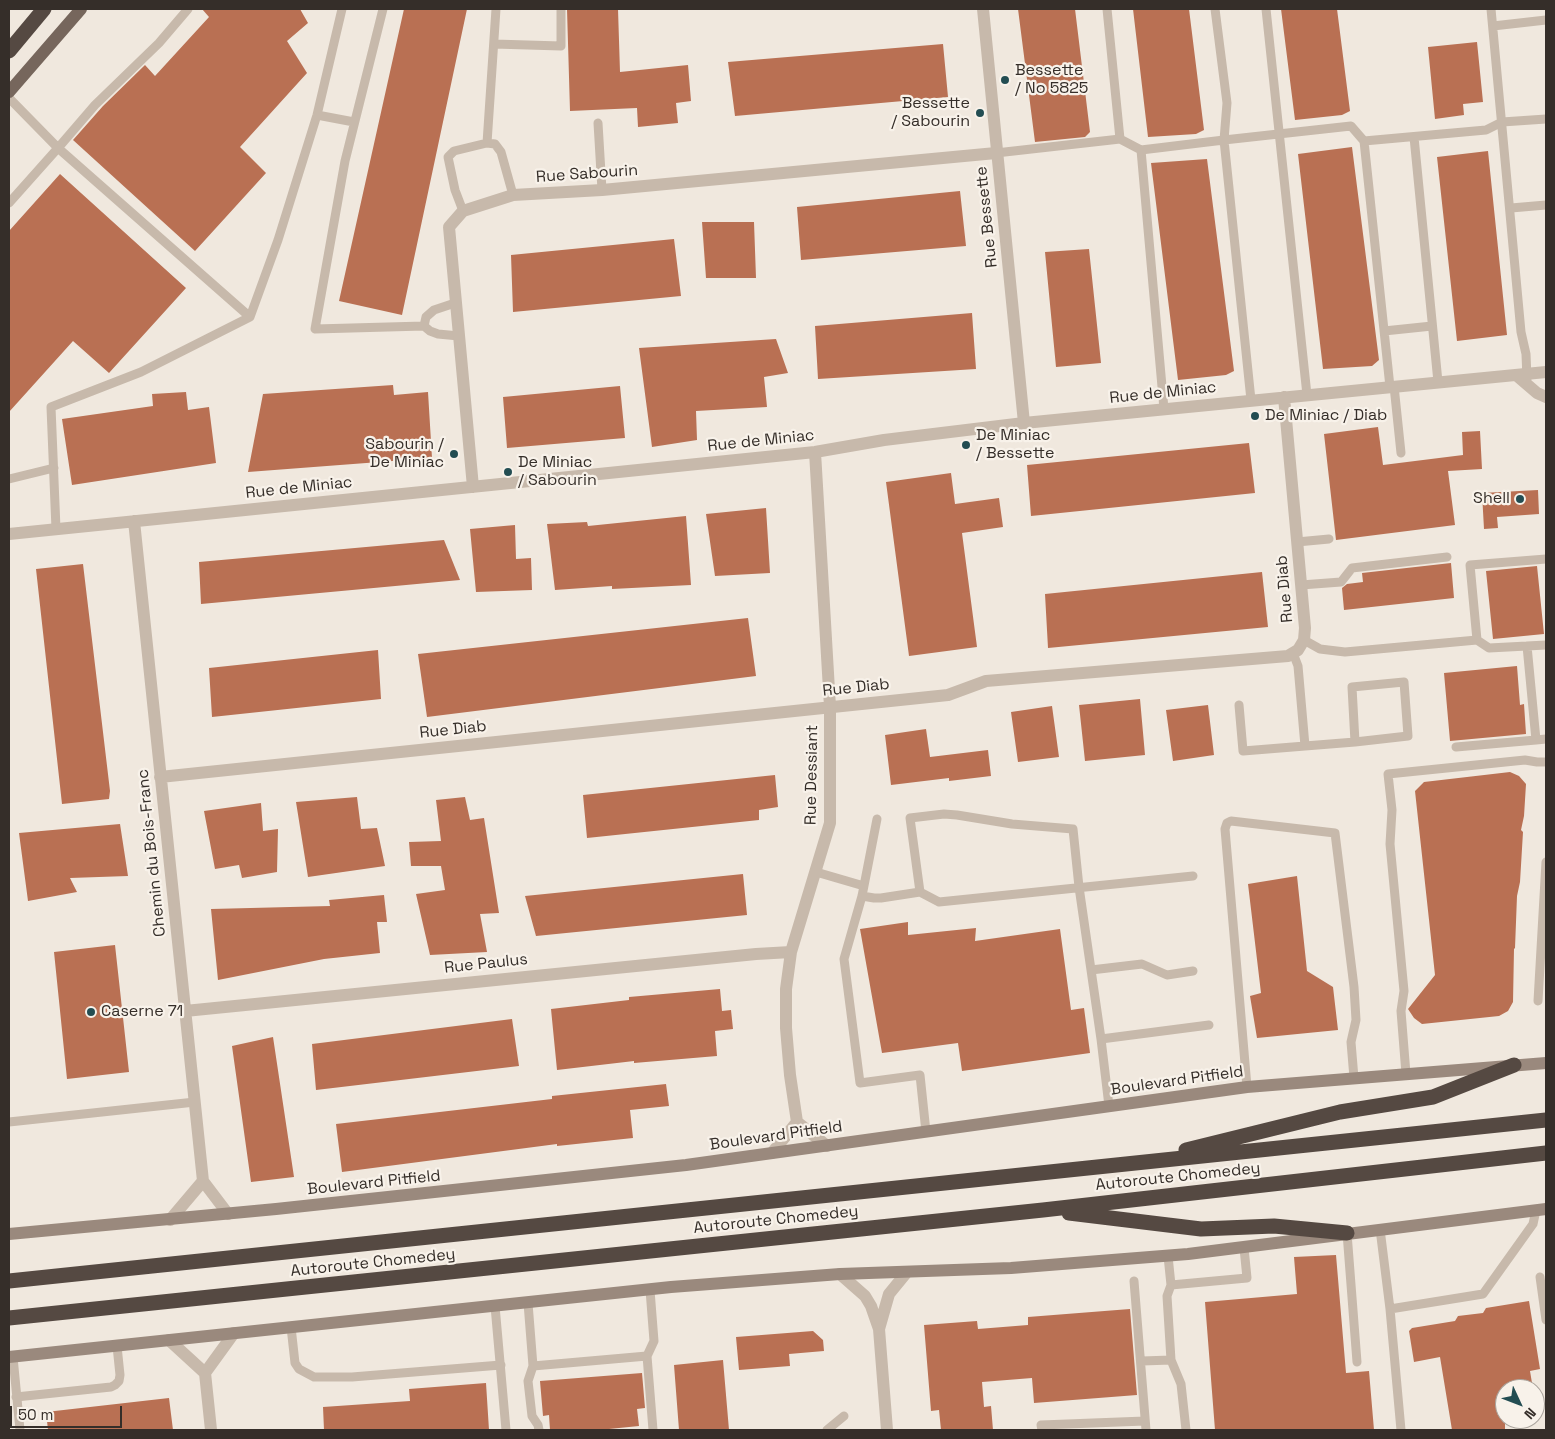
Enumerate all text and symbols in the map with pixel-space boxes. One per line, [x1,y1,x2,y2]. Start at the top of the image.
place label: Bessette / No 5825 [1015,61,1088,99]
marker: Bessette / No 5825 [999,74,1011,86]
place label: Bessette / Sabourin [891,94,970,132]
marker: Bessette / Sabourin [974,107,986,119]
street label: Rue Sabourin [535,161,639,187]
street label: Rue Bessette [972,165,1002,269]
street label: Rue de Miniac [1109,378,1217,408]
place label: De Miniac / Diab [1265,406,1387,426]
marker: De Miniac / Diab [1249,410,1261,422]
street label: Rue de Miniac [707,426,815,456]
place label: De Miniac / Bessette [976,426,1054,464]
place label: Sabourin / De Miniac [365,435,444,473]
marker: De Miniac / Bessette [960,439,972,451]
marker: Sabourin / De Miniac [448,448,460,460]
place label: De Miniac / Sabourin [518,453,597,491]
marker: De Miniac / Sabourin [502,466,514,478]
street label: Rue de Miniac [245,473,353,503]
place label: Shell [1473,489,1510,509]
marker: Shell [1514,493,1526,505]
street label: Rue Diab [1272,555,1298,623]
street label: Rue Diab [821,675,891,701]
street label: Rue Diab [418,717,488,743]
street label: Rue Dessiant [802,725,822,825]
street label: Chemin du Bois-Franc [134,768,170,938]
street label: Rue Paulus [443,950,529,978]
place label: Caserne 71 [101,1002,183,1022]
marker: Caserne 71 [85,1006,97,1018]
street label: Boulevard Pitfield [1109,1062,1245,1100]
street label: Boulevard Pitfield [708,1117,844,1155]
street label: Autoroute Chomedey [1095,1159,1261,1195]
street label: Boulevard Pitfield [306,1166,442,1200]
street label: Autoroute Chomedey [693,1202,859,1238]
street label: Autoroute Chomedey [290,1245,456,1281]
north arrow [1495,1379,1545,1429]
scale bar [12,1396,125,1428]
text: N [1520,1404,1540,1423]
text: 50 m [18,1405,53,1424]

